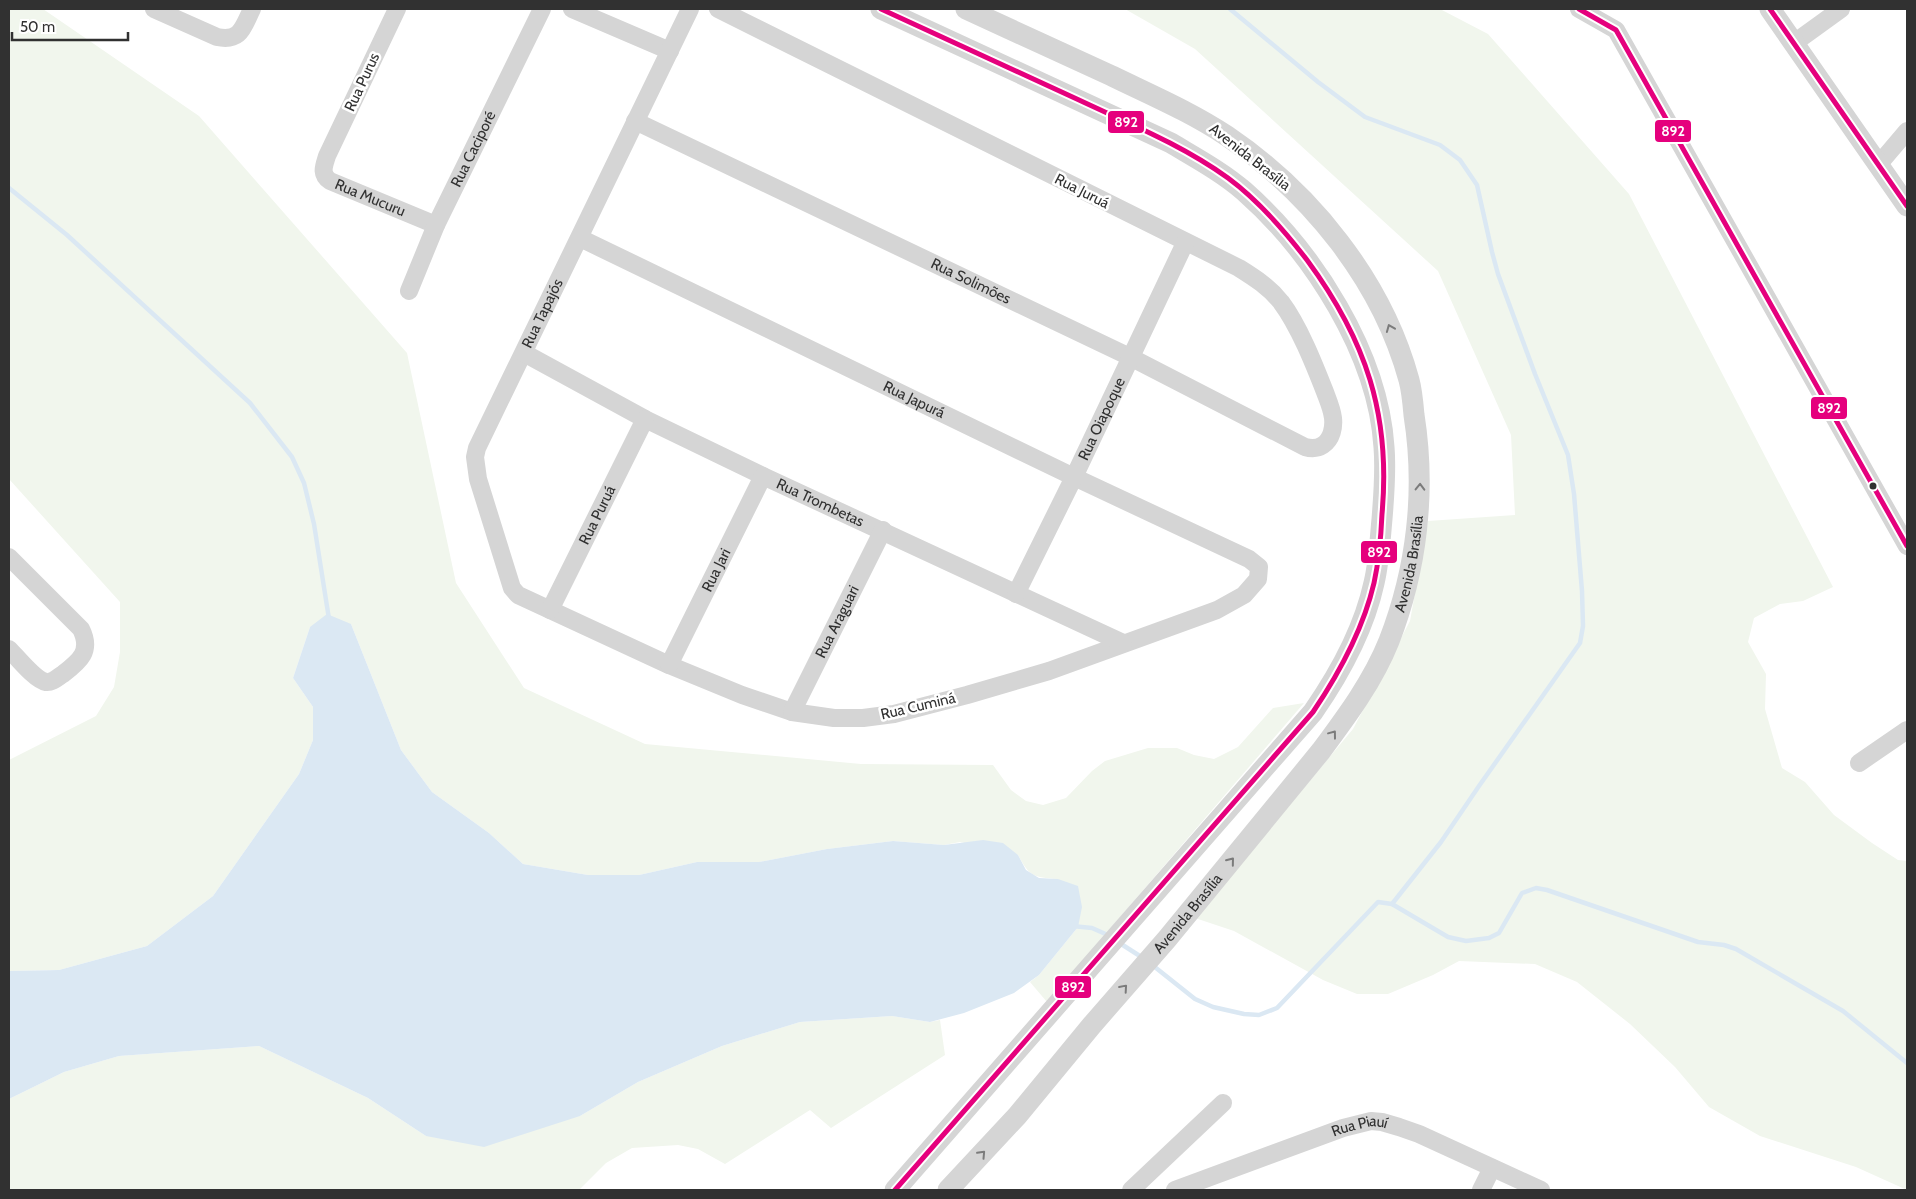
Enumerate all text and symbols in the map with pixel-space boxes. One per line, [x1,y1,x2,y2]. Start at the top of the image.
scale bar [12,10,129,42]
text: 50 m [20,18,55,36]
street label: Rua Purus [341,50,383,114]
street label: Rua Caciporé [447,108,500,190]
line badge: 892 [1107,110,1145,134]
text: 892 [1114,113,1138,131]
line badge: 892 [1654,119,1692,143]
street label: Avenida Brasília [1206,120,1295,195]
text: 892 [1661,122,1685,140]
street label: Rua Juruá [1052,170,1113,213]
street label: Rua Mucuru [332,175,408,220]
street label: Rua Solimões [928,254,1014,308]
street label: Rua Tapajós [518,276,567,351]
one-way arrow [1386,324,1396,333]
street label: Rua Oiapoque [1074,374,1129,463]
street label: Rua Japurá [880,377,948,422]
line badge: 892 [1810,396,1848,420]
text: 892 [1817,399,1841,417]
street label: Rua Trombetas [774,475,867,531]
unlabelled marker [1868,481,1878,491]
street label: Rua Puruá [575,482,620,548]
one-way arrow [1415,482,1425,490]
street label: Avenida Brasília [1391,514,1427,614]
line badge: 892 [1360,540,1398,564]
text: 892 [1367,543,1391,561]
street label: Rua Jari [698,545,735,595]
street label: Rua Araguari [811,582,863,661]
street label: Rua Cuminá [879,688,958,723]
one-way arrow [1327,730,1336,740]
one-way arrow [1225,858,1233,867]
street label: Avenida Brasília [1149,869,1226,957]
line badge: 892 [1054,975,1092,999]
text: 892 [1061,978,1085,996]
one-way arrow [1118,985,1127,994]
street label: Rua Piauí [1329,1112,1390,1140]
one-way arrow [976,1151,985,1160]

